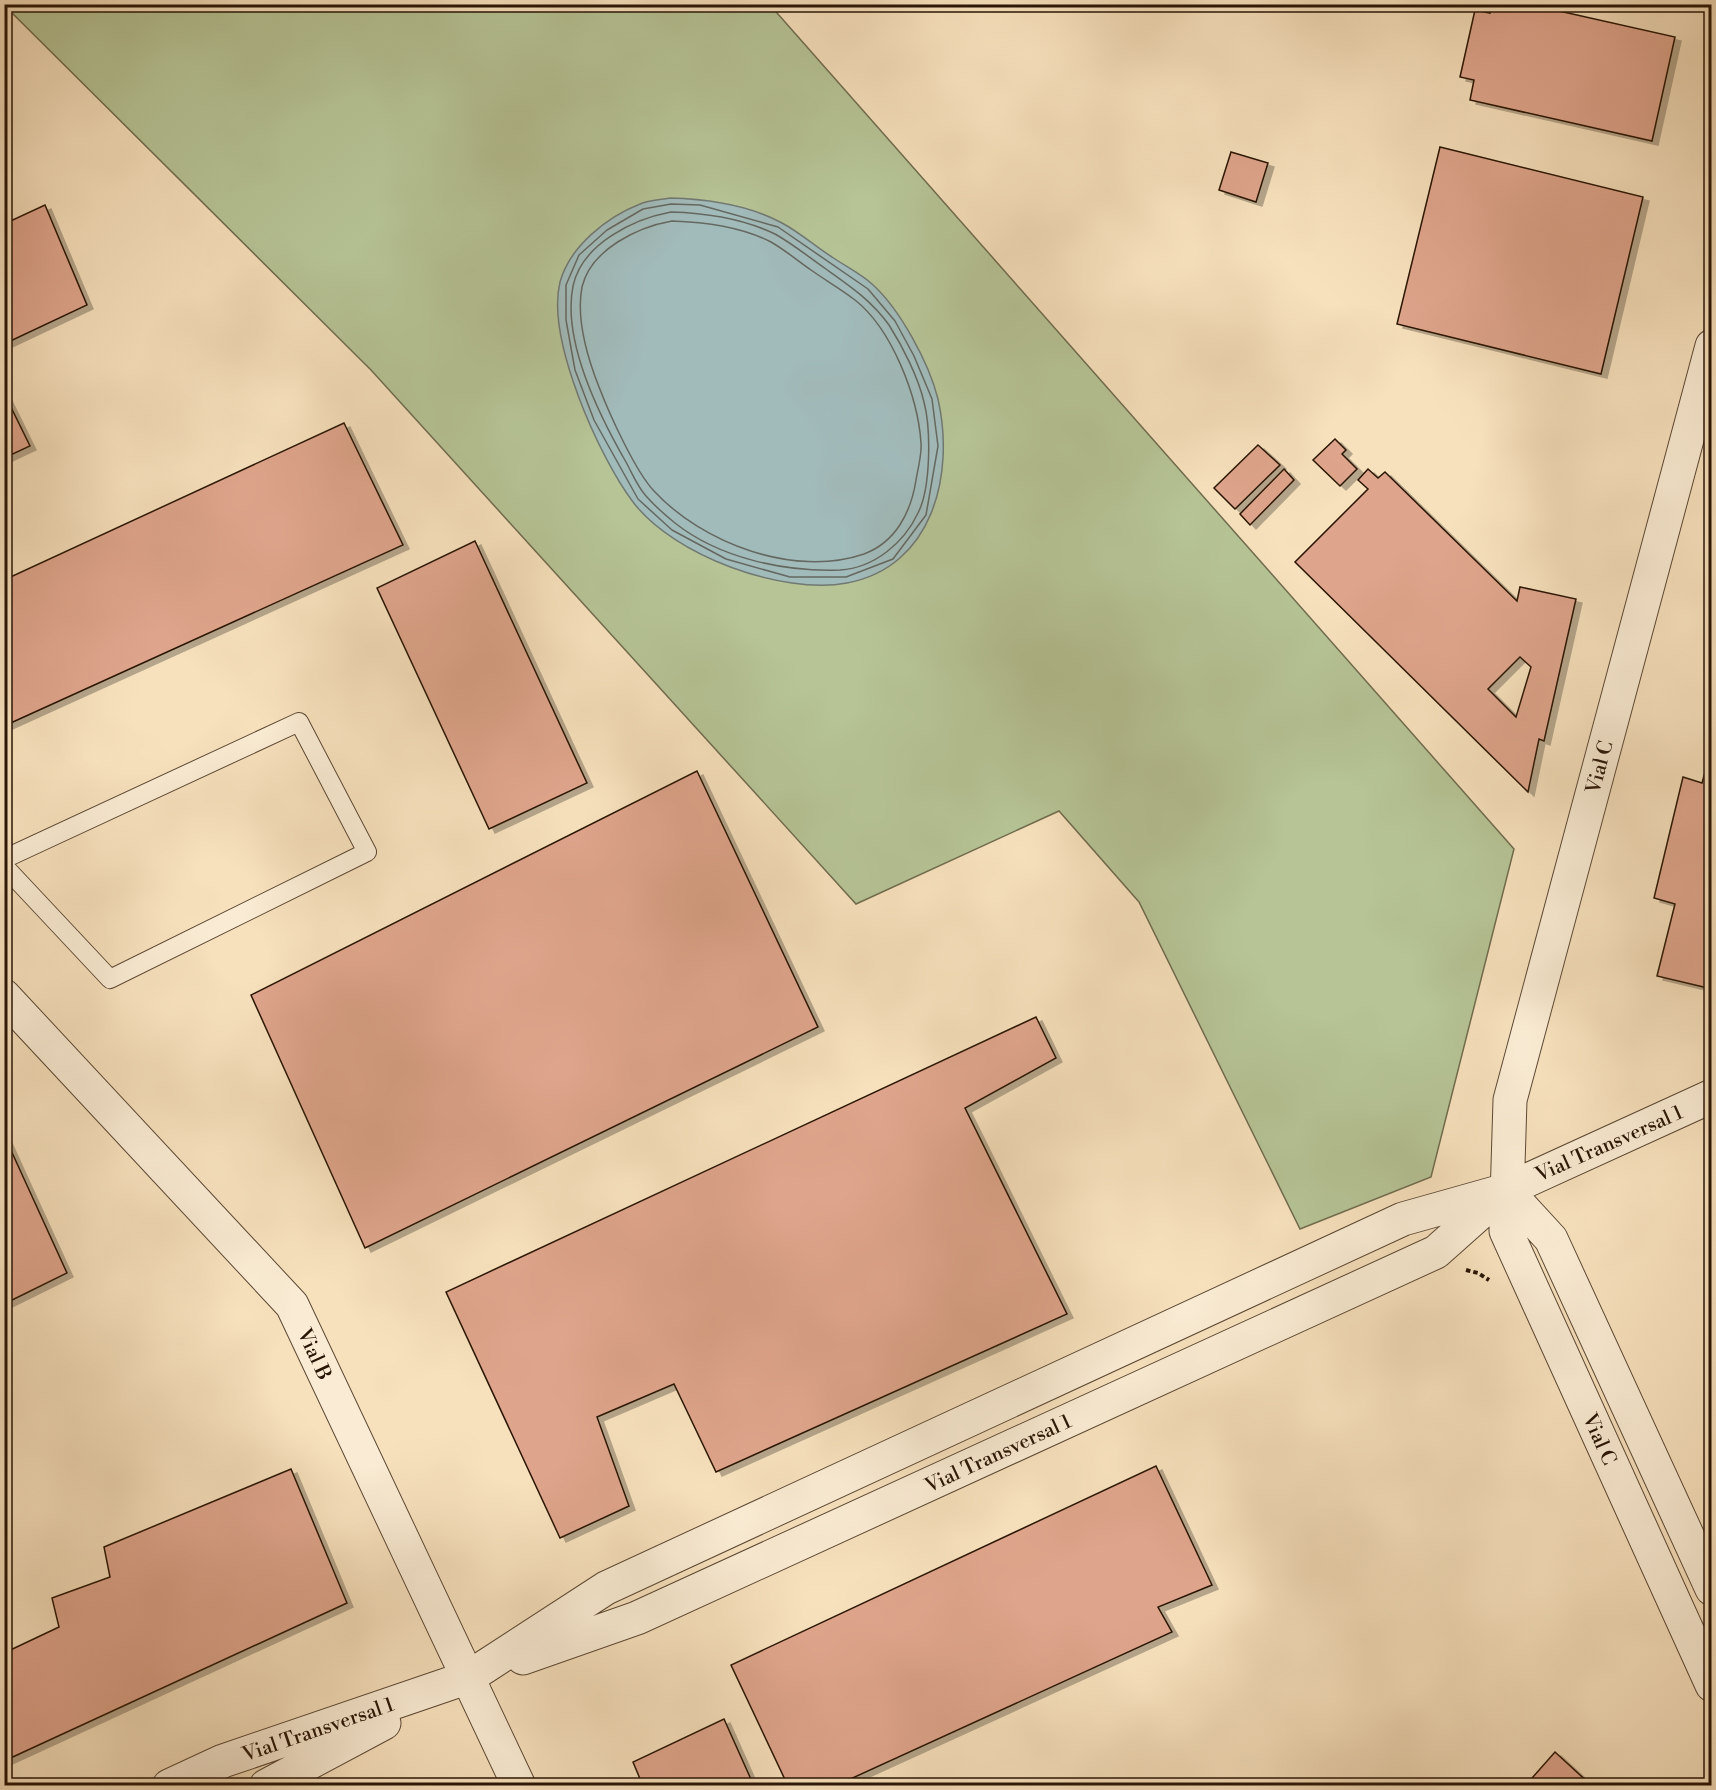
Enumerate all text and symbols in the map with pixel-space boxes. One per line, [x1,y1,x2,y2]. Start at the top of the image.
street label: Vial C [1581,738,1619,798]
street label: Vial Transversal 1 [1531,1100,1688,1188]
street label: Vial B [290,1324,336,1384]
street label: Vial Transversal 1 [920,1409,1076,1500]
street label: Vial C [1576,1409,1621,1469]
street label: Vial Transversal 1 [238,1693,398,1768]

